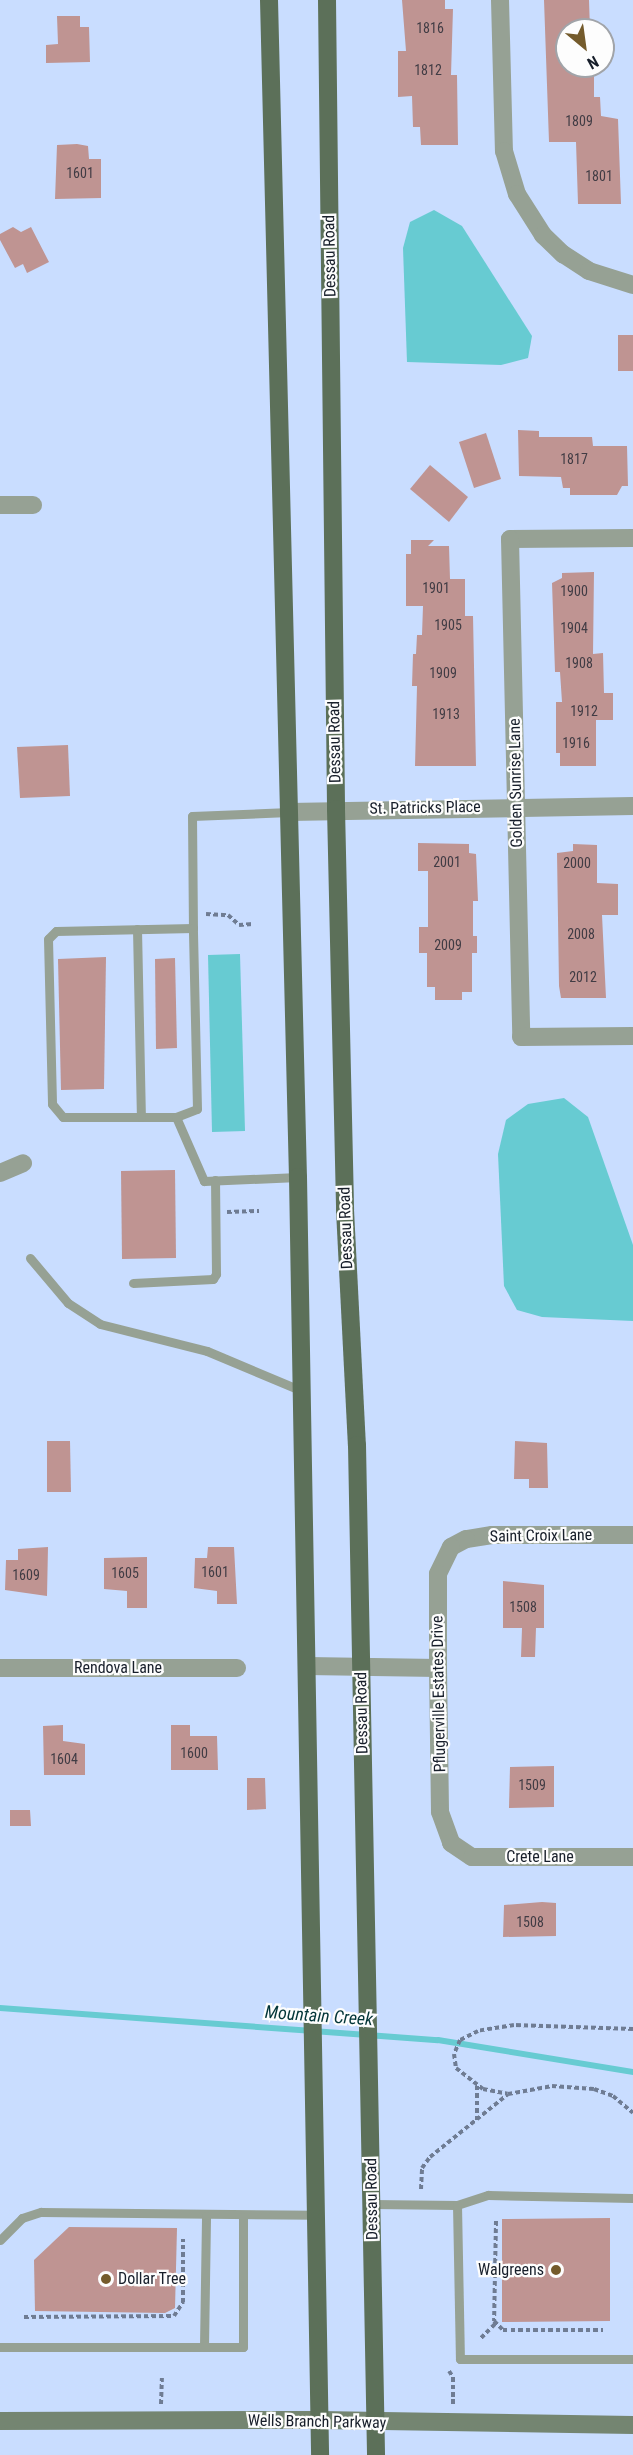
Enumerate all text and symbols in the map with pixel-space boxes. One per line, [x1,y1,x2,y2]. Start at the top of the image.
north arrow [555,18,615,78]
house number: 1816 [416,20,444,36]
text: N [584,52,602,73]
house number: 1812 [414,62,442,78]
house number: 1809 [565,113,593,129]
house number: 1601 [66,165,94,181]
house number: 1801 [585,168,613,184]
street label: Dessau Road [320,215,340,297]
house number: 1817 [560,451,588,467]
house number: 1901 [422,580,450,596]
house number: 1900 [560,583,588,599]
house number: 1905 [434,617,462,633]
house number: 1904 [560,620,588,636]
house number: 1908 [565,655,593,671]
house number: 1909 [429,665,457,681]
street label: Dessau Road [325,701,345,783]
house number: 1912 [570,703,598,719]
house number: 1913 [432,706,460,722]
street label: Golden Sunrise Lane [505,718,527,848]
house number: 1916 [562,735,590,751]
street label: St. Patricks Place [369,797,481,819]
house number: 2001 [433,854,461,870]
house number: 2000 [563,855,591,871]
house number: 2008 [567,926,595,942]
house number: 2009 [434,937,462,953]
house number: 2012 [569,969,597,985]
street label: Dessau Road [335,1186,357,1270]
street label: Saint Croix Lane [490,1526,592,1546]
house number: 1601 [201,1564,229,1580]
house number: 1605 [111,1565,139,1581]
house number: 1609 [12,1567,40,1583]
house number: 1508 [509,1599,537,1615]
street label: Pflugerville Estates Drive [428,1615,450,1773]
street label: Rendova Lane [74,1658,162,1678]
street label: Dessau Road [352,1672,372,1754]
house number: 1600 [180,1745,208,1761]
house number: 1604 [50,1751,78,1767]
house number: 1509 [518,1777,546,1793]
street label: Crete Lane [506,1847,574,1867]
house number: 1508 [516,1914,544,1930]
water label: Mountain Creek [264,2001,374,2031]
street label: Dessau Road [362,2158,382,2240]
place label: Walgreens [478,2260,544,2280]
marker: Walgreens [549,2263,563,2277]
place label: Dollar Tree [118,2269,186,2289]
marker: Dollar Tree [99,2272,113,2286]
street label: Wells Branch Parkway [248,2411,386,2433]

